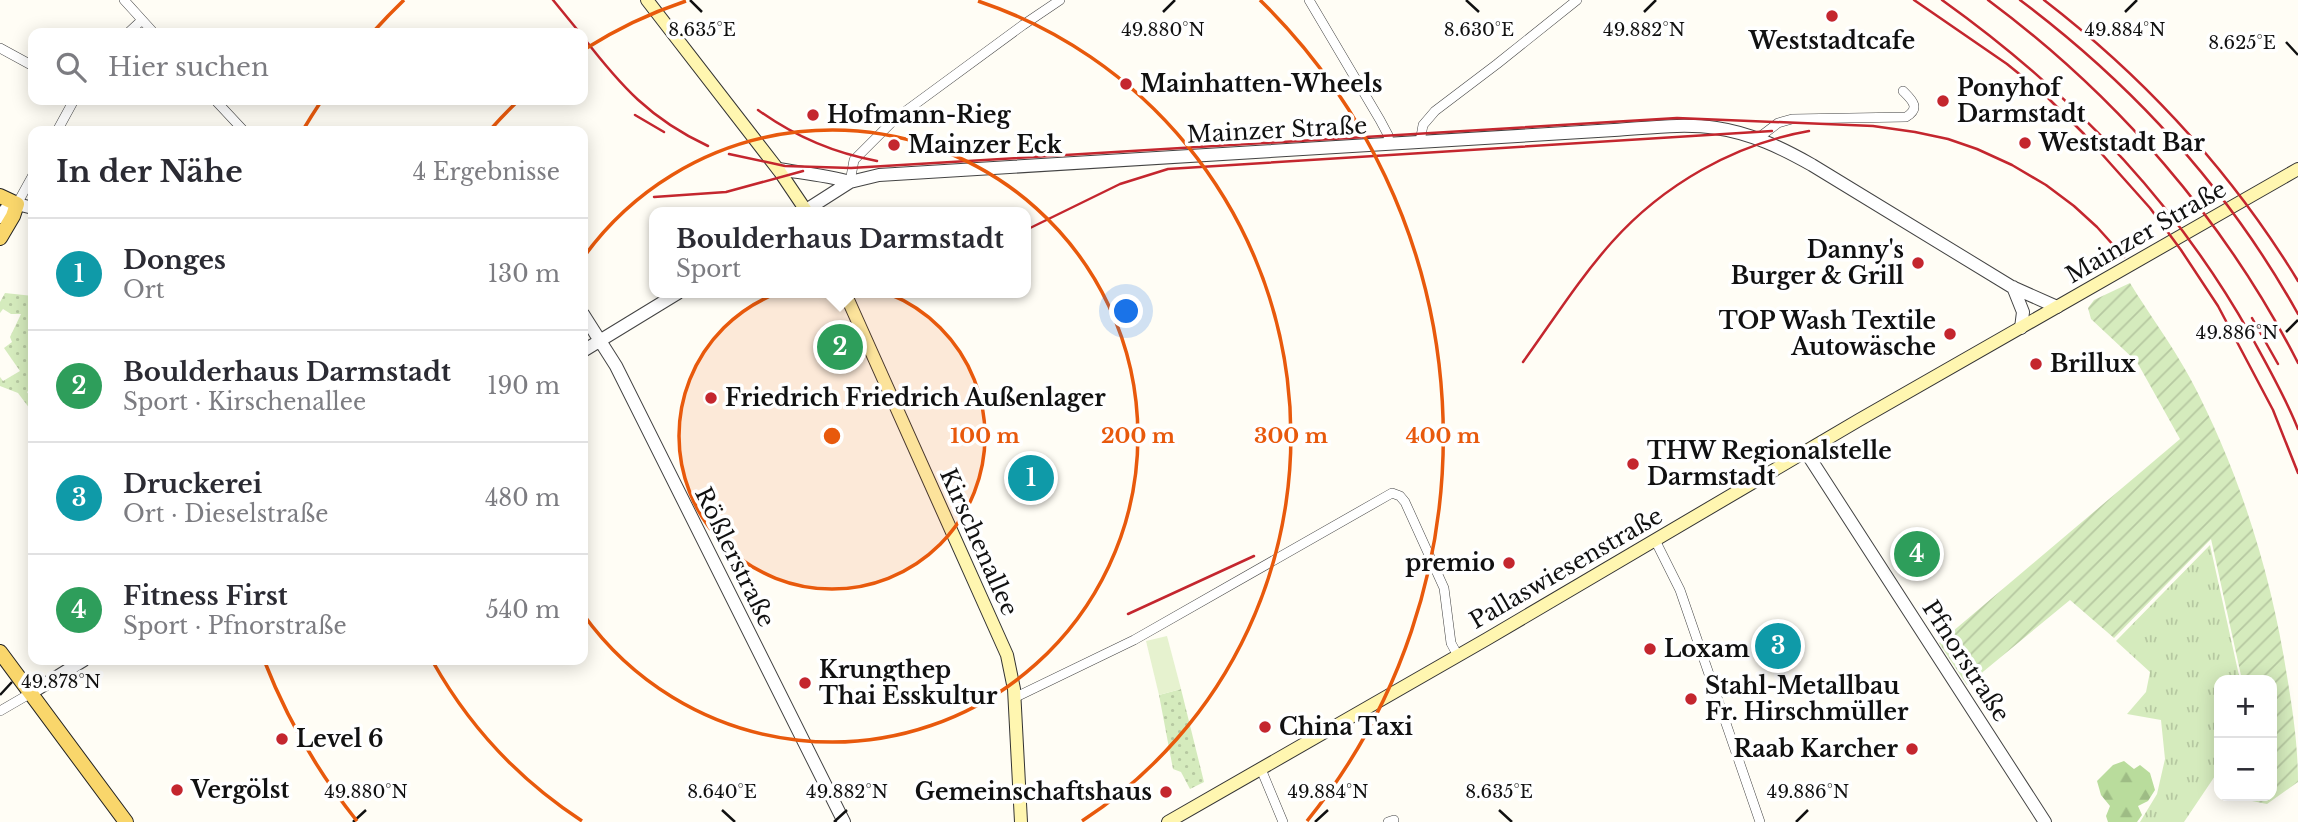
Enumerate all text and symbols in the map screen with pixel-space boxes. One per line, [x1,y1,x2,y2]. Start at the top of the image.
marker: Weststadtcafe [1824,8,1840,24]
text: 8.635°E [668,19,736,41]
text: 49.880°N [1121,19,1205,41]
text: 8.630°E [1444,19,1514,41]
text: 49.882°N [1603,19,1685,41]
text: 49.884°N [2085,19,2165,41]
place label: Weststadtcafe [1748,27,1915,55]
search box [28,28,588,105]
text: 8.625°E [2208,32,2276,54]
icon: search [52,48,90,86]
text: Hier suchen [108,51,269,83]
place label: Mainhatten-Wheels [1140,70,1383,98]
place label: Ponyhof Darmstadt [1957,74,2086,128]
marker: Mainhatten-Wheels [1118,76,1134,92]
marker: Ponyhof Darmstadt [1935,93,1951,109]
place label: Hofmann-Rieg [827,101,1011,129]
marker: Hofmann-Rieg [805,107,821,123]
street label: Mainzer Straße [1186,111,1368,149]
place label: Weststadt Bar [2038,129,2206,157]
place label: Mainzer Eck [908,131,1063,159]
marker: Weststadt Bar [2017,135,2033,151]
marker: Mainzer Eck [886,137,902,153]
text: In der Nähe [56,153,243,190]
text: 4 Ergebnisse [413,158,560,186]
street label: Mainzer Straße [2061,175,2231,289]
popup [649,207,1031,298]
text: Boulderhaus Darmstadt [676,223,1004,255]
place label: Danny's Burger & Grill [1731,236,1904,290]
text: Donges [123,244,226,276]
text: Sport [676,255,741,283]
marker: Danny's Burger & Grill [1910,255,1926,271]
text: 1 [74,260,84,288]
text: 130 m [488,260,560,288]
text: Ort [123,276,164,304]
your location [1109,294,1143,328]
place label: TOP Wash Textile Autowäsche [1719,307,1936,361]
pin: 2 [817,321,863,373]
text: 49.886°N [2196,322,2278,344]
marker: TOP Wash Textile Autowäsche [1942,326,1958,342]
place label: Brillux [2050,350,2136,378]
text: Boulderhaus Darmstadt [123,356,451,388]
marker: Brillux [2028,356,2044,372]
text: 2 [72,372,86,400]
text: 190 m [487,372,560,400]
place label: Friedrich Friedrich Außenlager [725,384,1106,412]
text: Sport · Kirschenallee [123,388,366,416]
marker: Friedrich Friedrich Außenlager [703,390,719,406]
text: 100 m [950,423,1020,449]
text: 200 m [1101,423,1175,449]
text: 300 m [1254,423,1328,449]
text: 400 m [1406,423,1480,449]
centre of rings [820,424,844,448]
place label: THW Regionalstelle Darmstadt [1647,437,1892,491]
pin: 1 [1008,452,1054,504]
marker: THW Regionalstelle Darmstadt [1625,456,1641,472]
street label: Kirschenallee [934,464,1024,620]
text: Druckerei [123,468,262,500]
street label: Rößlerstraße [689,483,781,631]
text: 3 [72,484,86,512]
text: 480 m [485,484,560,512]
text: Ort · Dieselstraße [123,500,328,528]
street label: Pallaswiesenstraße [1465,501,1667,635]
pin: 4 [1894,528,1940,580]
place label: premio [1405,549,1495,577]
marker: premio [1501,555,1517,571]
text: Fitness First [123,580,288,612]
street label: Pfnorstraße [1916,595,2016,727]
text: 4 [71,596,87,624]
text: 540 m [486,596,560,624]
text: Sport · Pfnorstraße [123,612,347,640]
pin: 3 [1755,620,1801,672]
place label: Loxam [1664,635,1750,663]
marker: Loxam [1642,641,1658,657]
place label: Krungthep Thai Esskultur [819,656,998,710]
text: 49.878°N [21,671,101,693]
place label: Stahl-Metallbau Fr. Hirschmüller [1705,672,1909,726]
marker: Krungthep Thai Esskultur [797,675,813,691]
map controls [2214,675,2277,801]
button: + [2214,675,2277,738]
marker: Stahl-Metallbau Fr. Hirschmüller [1683,691,1699,707]
place label: China Taxi [1279,713,1413,741]
marker: China Taxi [1257,719,1273,735]
place label: Level 6 [296,725,384,753]
marker: Level 6 [274,731,290,747]
place label: Raab Karcher [1734,735,1899,763]
button: − [2214,738,2277,801]
marker: Raab Karcher [1904,741,1920,757]
place label: Vergölst [190,776,289,804]
place label: Gemeinschaftshaus [915,778,1152,806]
text: 49.880°N [324,781,408,803]
text: 8.640°E [687,781,757,803]
text: 49.882°N [806,781,888,803]
text: 49.884°N [1288,781,1368,803]
text: 8.635°E [1465,781,1533,803]
text: 49.886°N [1767,781,1849,803]
marker: Vergölst [169,782,185,798]
marker: Gemeinschaftshaus [1158,784,1174,800]

